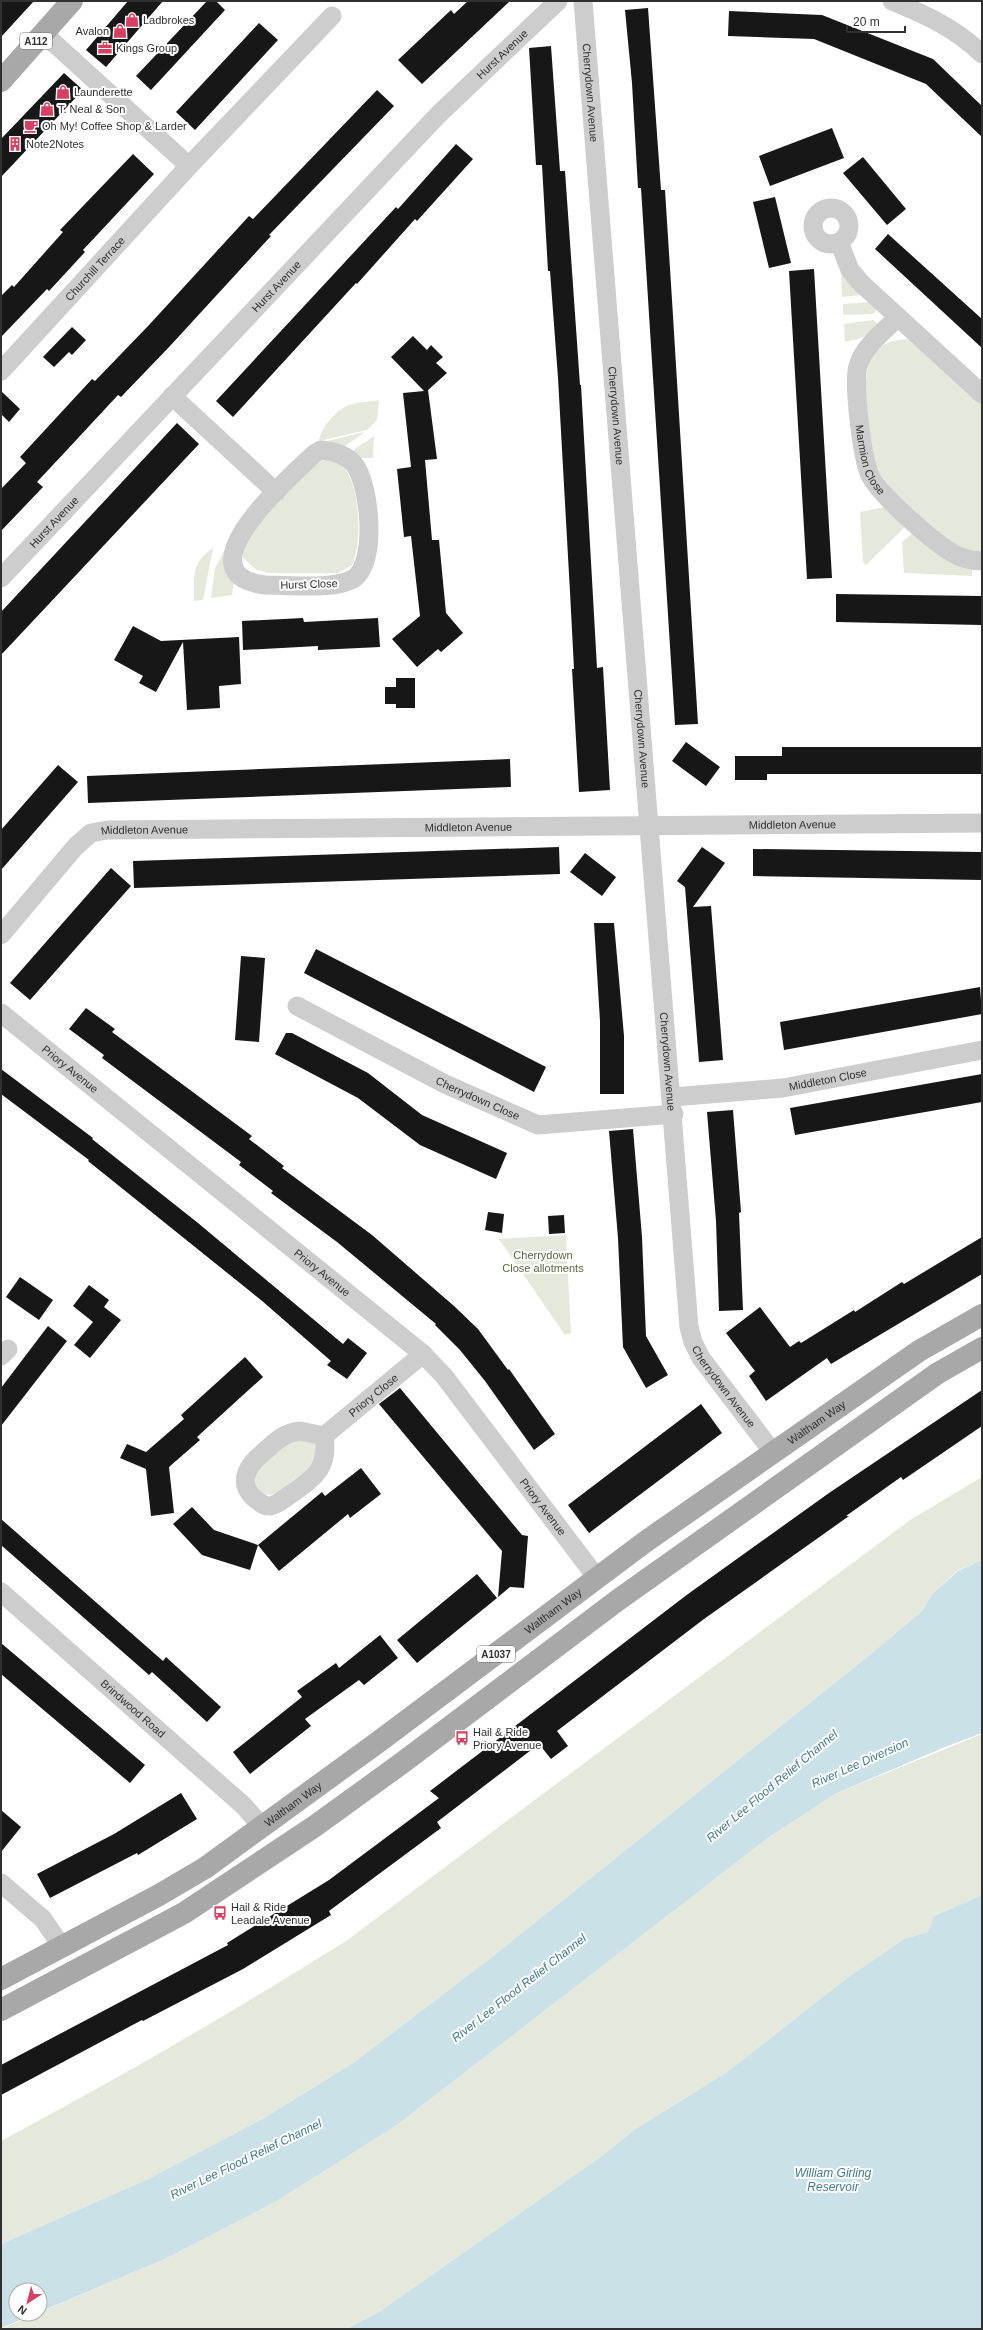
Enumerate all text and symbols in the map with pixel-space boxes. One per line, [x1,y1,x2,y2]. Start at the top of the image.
scale bar [847,8,905,34]
shop icon: Ladbrokes [124,12,140,28]
place label: Ladbrokes [143,14,195,26]
text: 20 m [853,15,880,29]
shop icon: Avalon [112,23,128,39]
place label: Avalon [76,25,109,37]
street label: Hurst Avenue [474,27,530,81]
road number: A112 [20,33,52,49]
office icon: Kings Group [97,40,113,56]
place label: Kings Group [116,42,177,54]
street label: Cherrydown Avenue [580,43,600,143]
shop icon: Launderette [55,84,71,100]
place label: Launderette [74,86,133,98]
shop icon: T. Neal & Son [39,101,55,117]
place label: T. Neal & Son [58,103,125,115]
cafe icon: Oh My! Coffee Shop & Larder [23,118,39,134]
place label: Oh My! Coffee Shop & Larder [42,120,187,132]
building icon: Note2Notes [7,136,23,152]
place label: Note2Notes [26,138,85,150]
street label: Churchill Terrace [63,234,127,303]
street label: Hurst Avenue [249,258,303,314]
street label: Cherrydown Avenue [606,366,626,465]
street label: Marmion Close [854,424,888,497]
street label: Hurst Avenue [27,494,81,550]
street label: Hurst Close [280,577,338,591]
street label: Cherrydown Avenue [632,689,652,788]
street label: Middleton Avenue [749,818,836,831]
street label: Middleton Avenue [425,821,512,833]
street label: Middleton Avenue [100,823,188,837]
street label: Cherrydown Avenue [658,1012,678,1111]
street label: Priory Avenue [40,1043,101,1095]
street label: Middleton Close [788,1066,868,1093]
street label: Cherrydown Close [434,1074,522,1122]
street label: Priory Avenue [292,1246,353,1299]
park label: Cherrydown Close allotments [502,1249,584,1274]
street label: Cherrydown Avenue [690,1344,758,1430]
street label: Priory Close [346,1371,400,1419]
street label: Waltham Way [785,1398,848,1447]
street label: Priory Avenue [518,1476,568,1538]
street label: Waltham Way [522,1586,584,1636]
road number: A1037 [477,1646,515,1662]
street label: Brindwood Road [99,1677,168,1740]
place label: Hail & Ride Priory Avenue [473,1726,541,1751]
water label: River Lee Flood Relief Channel [704,1727,841,1845]
bus stop icon: Hail & Ride Priory Avenue [454,1730,470,1746]
water label: River Lee Diversion [809,1735,911,1791]
street label: Waltham Way [262,1779,324,1829]
place label: Hail & Ride Leadale Avenue [231,1901,310,1926]
bus stop icon: Hail & Ride Leadale Avenue [212,1905,228,1921]
water label: River Lee Flood Relief Channel [449,1931,589,2045]
water label: River Lee Flood Relief Channel [168,2116,324,2202]
water label: William Girling Reservoir [795,2166,872,2194]
north arrow [8,2282,48,2322]
text: N [15,2303,29,2317]

